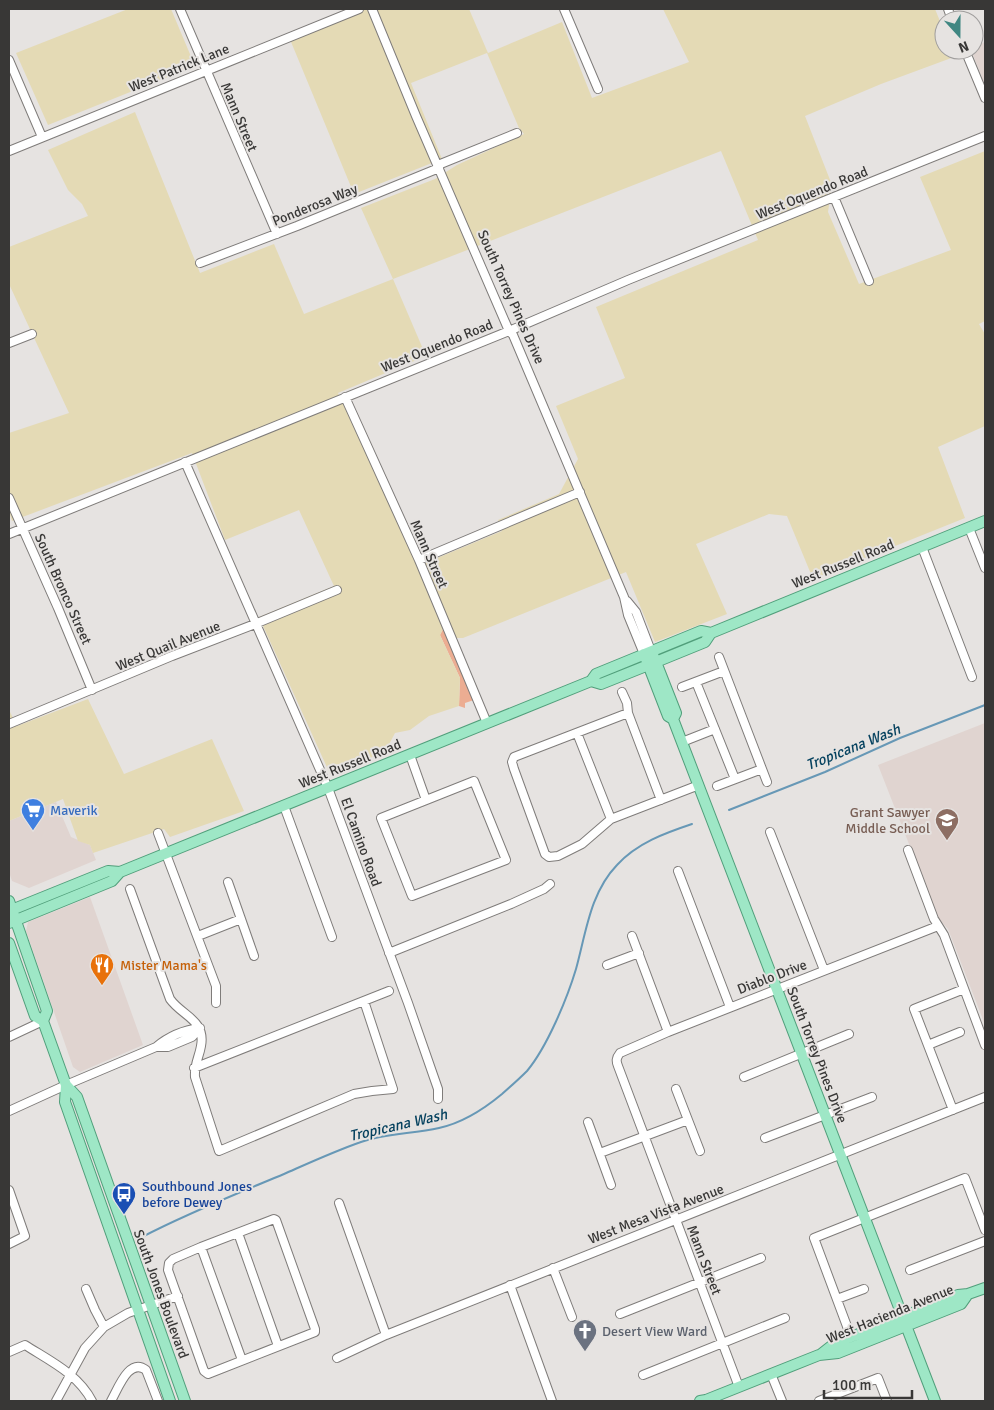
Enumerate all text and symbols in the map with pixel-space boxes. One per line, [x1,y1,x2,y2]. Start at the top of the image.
north arrow [934,10,984,60]
text: N [956,37,971,56]
street label: West Patrick Lane [126,40,232,96]
street label: Mann Street [217,80,261,154]
street label: West Oquendo Road [754,163,870,223]
street label: Ponderosa Way [270,180,360,230]
street label: South Torrey Pines Drive [474,227,548,367]
street label: West Oquendo Road [379,316,495,376]
street label: Mann Street [406,517,452,591]
street label: South Bronco Street [31,531,95,647]
street label: West Russell Road [789,536,897,592]
street label: West Quail Avenue [113,617,223,675]
water label: Tropicana Wash [803,720,904,774]
street label: West Russell Road [296,736,404,792]
street label: El Camino Road [337,795,385,889]
supermarket icon: Maverik [20,797,46,831]
place label: Maverik [50,802,98,819]
place label: Grant Sawyer Middle School [845,804,931,837]
school or university icon: Grant Sawyer Middle School [934,807,960,841]
restaurant icon: Mister Mama's [89,952,115,986]
street label: Diablo Drive [735,956,809,998]
place label: Mister Mama's [120,957,207,974]
street label: South Torrey Pines Drive [783,984,851,1126]
water label: Tropicana Wash [347,1105,450,1145]
place label: Southbound Jones before Dewey [142,1178,252,1211]
street label: West Mesa Vista Avenue [586,1180,726,1248]
bus stop icon: Southbound Jones before Dewey [111,1181,137,1215]
street label: Mann Street [683,1223,725,1297]
street label: South Jones Boulevard [130,1227,192,1361]
street label: West Hacienda Avenue [824,1281,956,1347]
church icon: Desert View Ward [572,1318,598,1352]
place label: Desert View Ward [602,1323,707,1340]
scale bar [824,1368,912,1400]
text: 100 m [832,1376,872,1394]

